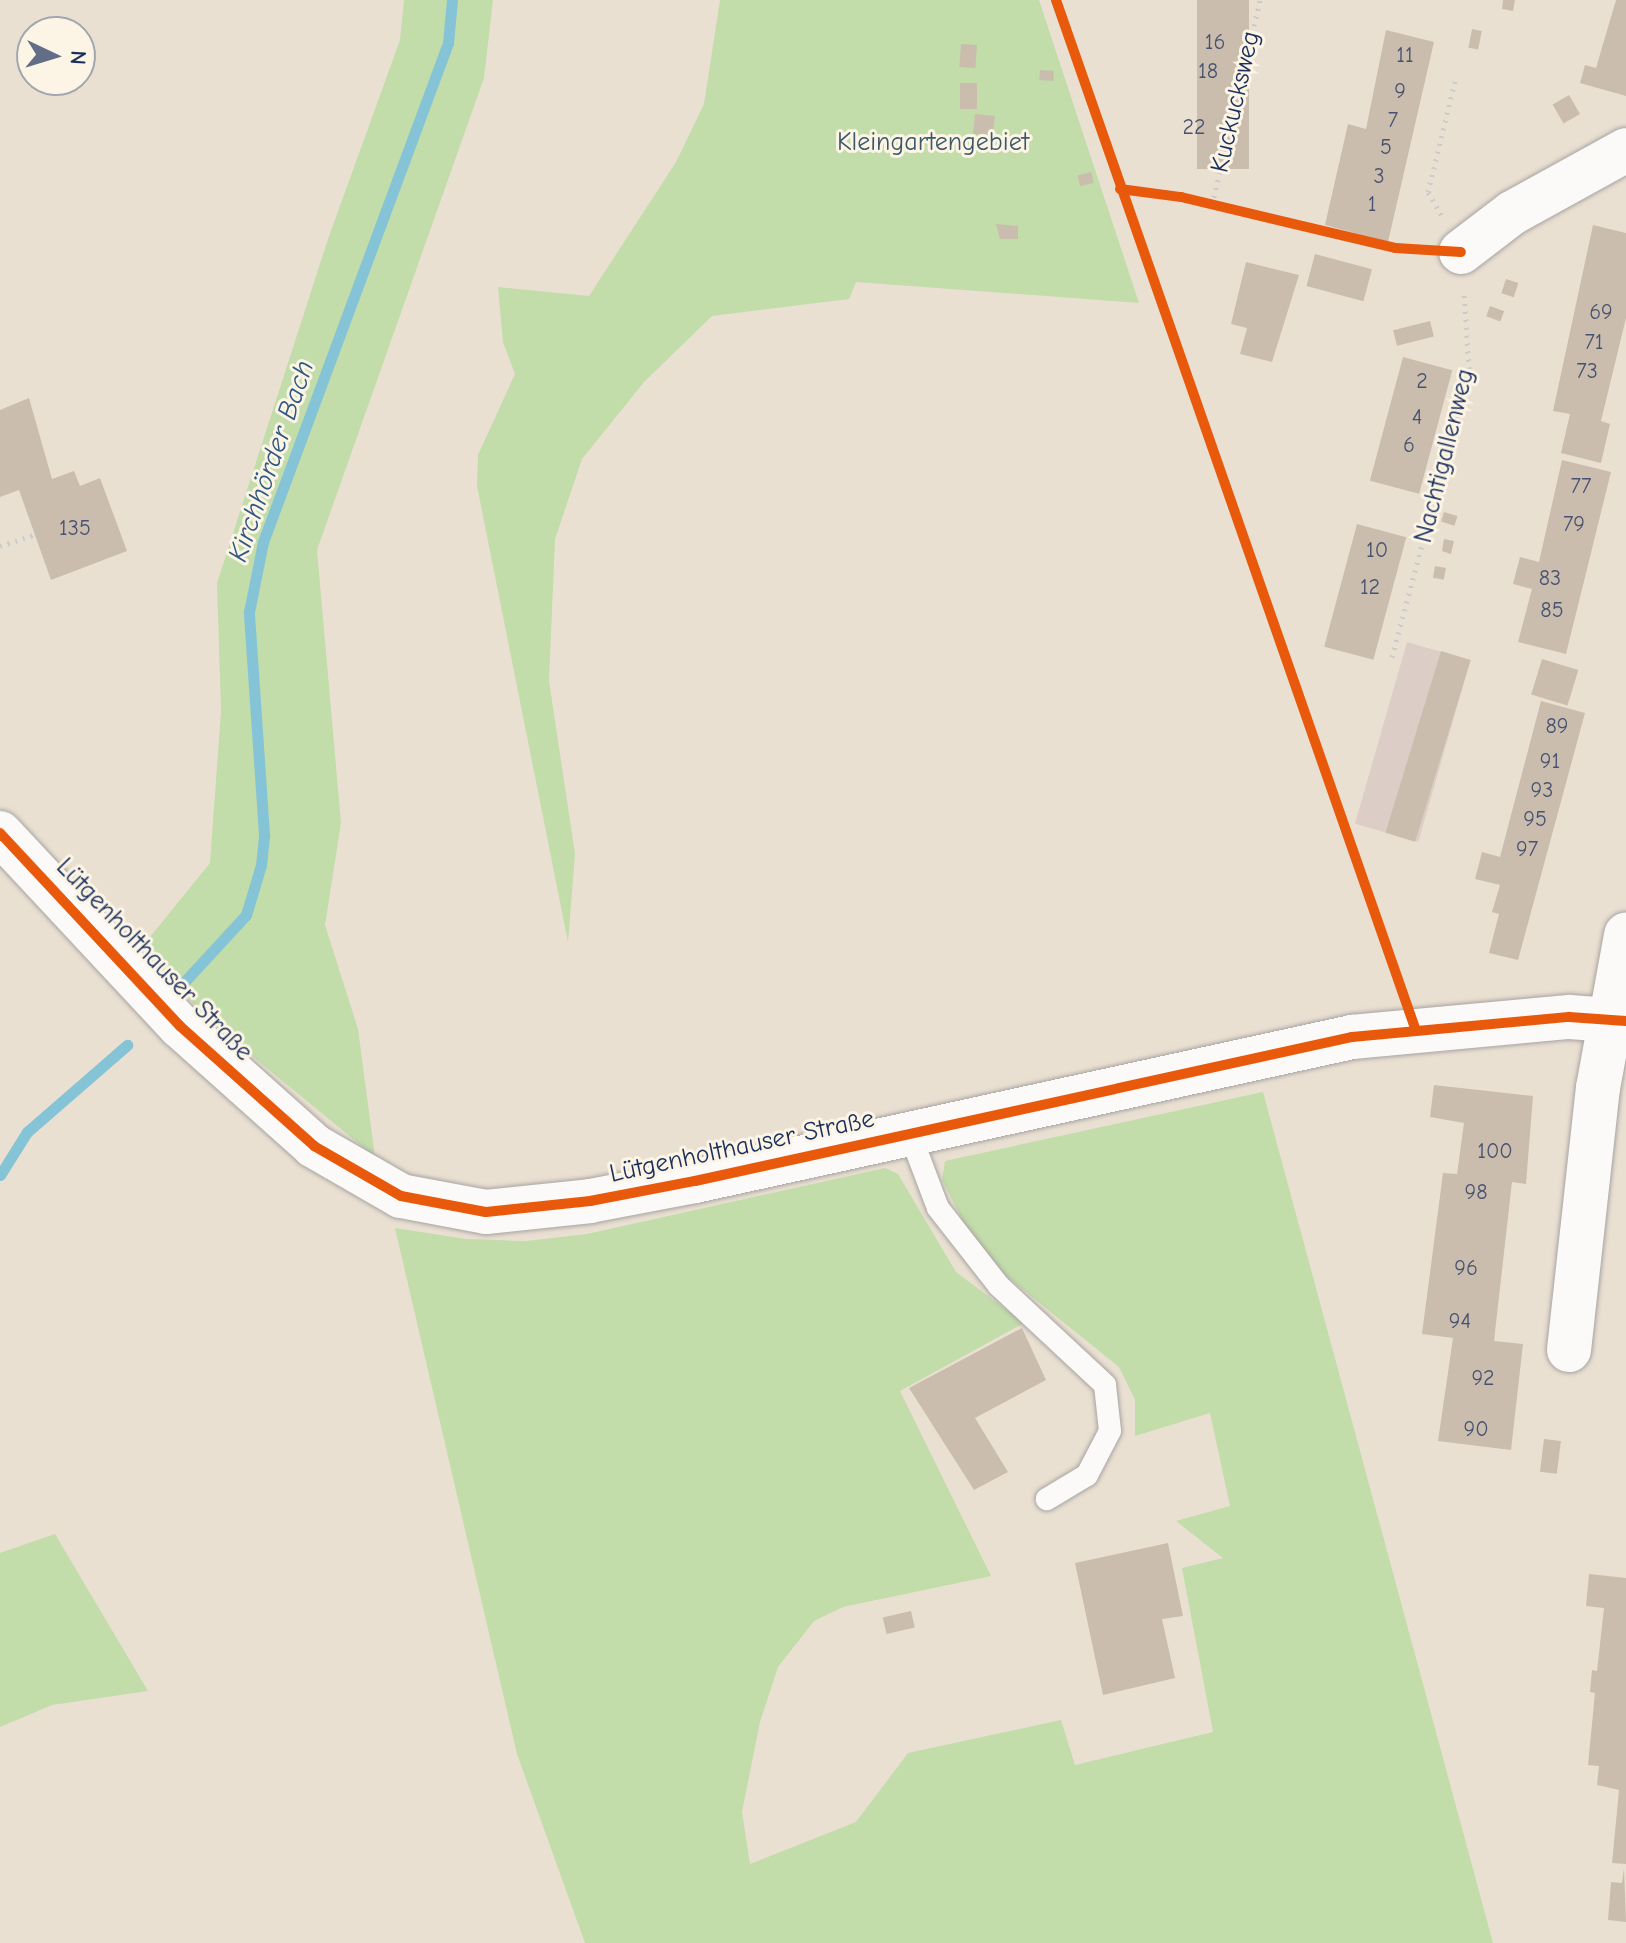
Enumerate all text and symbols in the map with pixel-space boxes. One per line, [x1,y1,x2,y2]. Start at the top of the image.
north arrow [16,16,96,96]
street label: Kuckucksweg [1205,28,1267,176]
house number: 16 [1205,30,1225,56]
house number: 11 [1396,43,1414,69]
text: N [64,49,91,66]
house number: 18 [1198,59,1218,85]
house number: 9 [1394,79,1406,105]
house number: 7 [1388,108,1398,134]
house number: 22 [1182,115,1206,141]
park label: Kleingartengebiet [837,127,1029,159]
house number: 5 [1380,135,1392,161]
house number: 3 [1373,164,1385,190]
house number: 1 [1368,192,1376,218]
house number: 69 [1589,300,1613,326]
house number: 71 [1584,330,1604,356]
water label: Kirchhörder Bach [221,356,321,566]
house number: 73 [1576,359,1598,385]
street label: Nachtigallenweg [1408,366,1482,546]
house number: 2 [1416,369,1428,395]
house number: 4 [1412,405,1422,431]
house number: 6 [1403,433,1415,459]
house number: 77 [1571,474,1591,500]
house number: 79 [1563,512,1585,538]
house number: 135 [59,516,91,542]
house number: 10 [1366,538,1388,564]
house number: 83 [1539,566,1561,592]
house number: 12 [1360,575,1380,601]
house number: 85 [1540,598,1564,624]
house number: 89 [1545,714,1569,740]
house number: 91 [1540,749,1560,775]
house number: 93 [1531,778,1553,804]
house number: 95 [1523,807,1547,833]
house number: 97 [1516,837,1538,863]
street label: Lütgenholthauser Straße [49,852,259,1068]
street label: Lütgenholthauser Straße [607,1104,877,1190]
house number: 100 [1477,1139,1513,1165]
house number: 98 [1464,1180,1488,1206]
house number: 96 [1454,1256,1478,1282]
house number: 94 [1449,1309,1471,1335]
house number: 92 [1471,1366,1495,1392]
house number: 90 [1463,1417,1489,1443]

